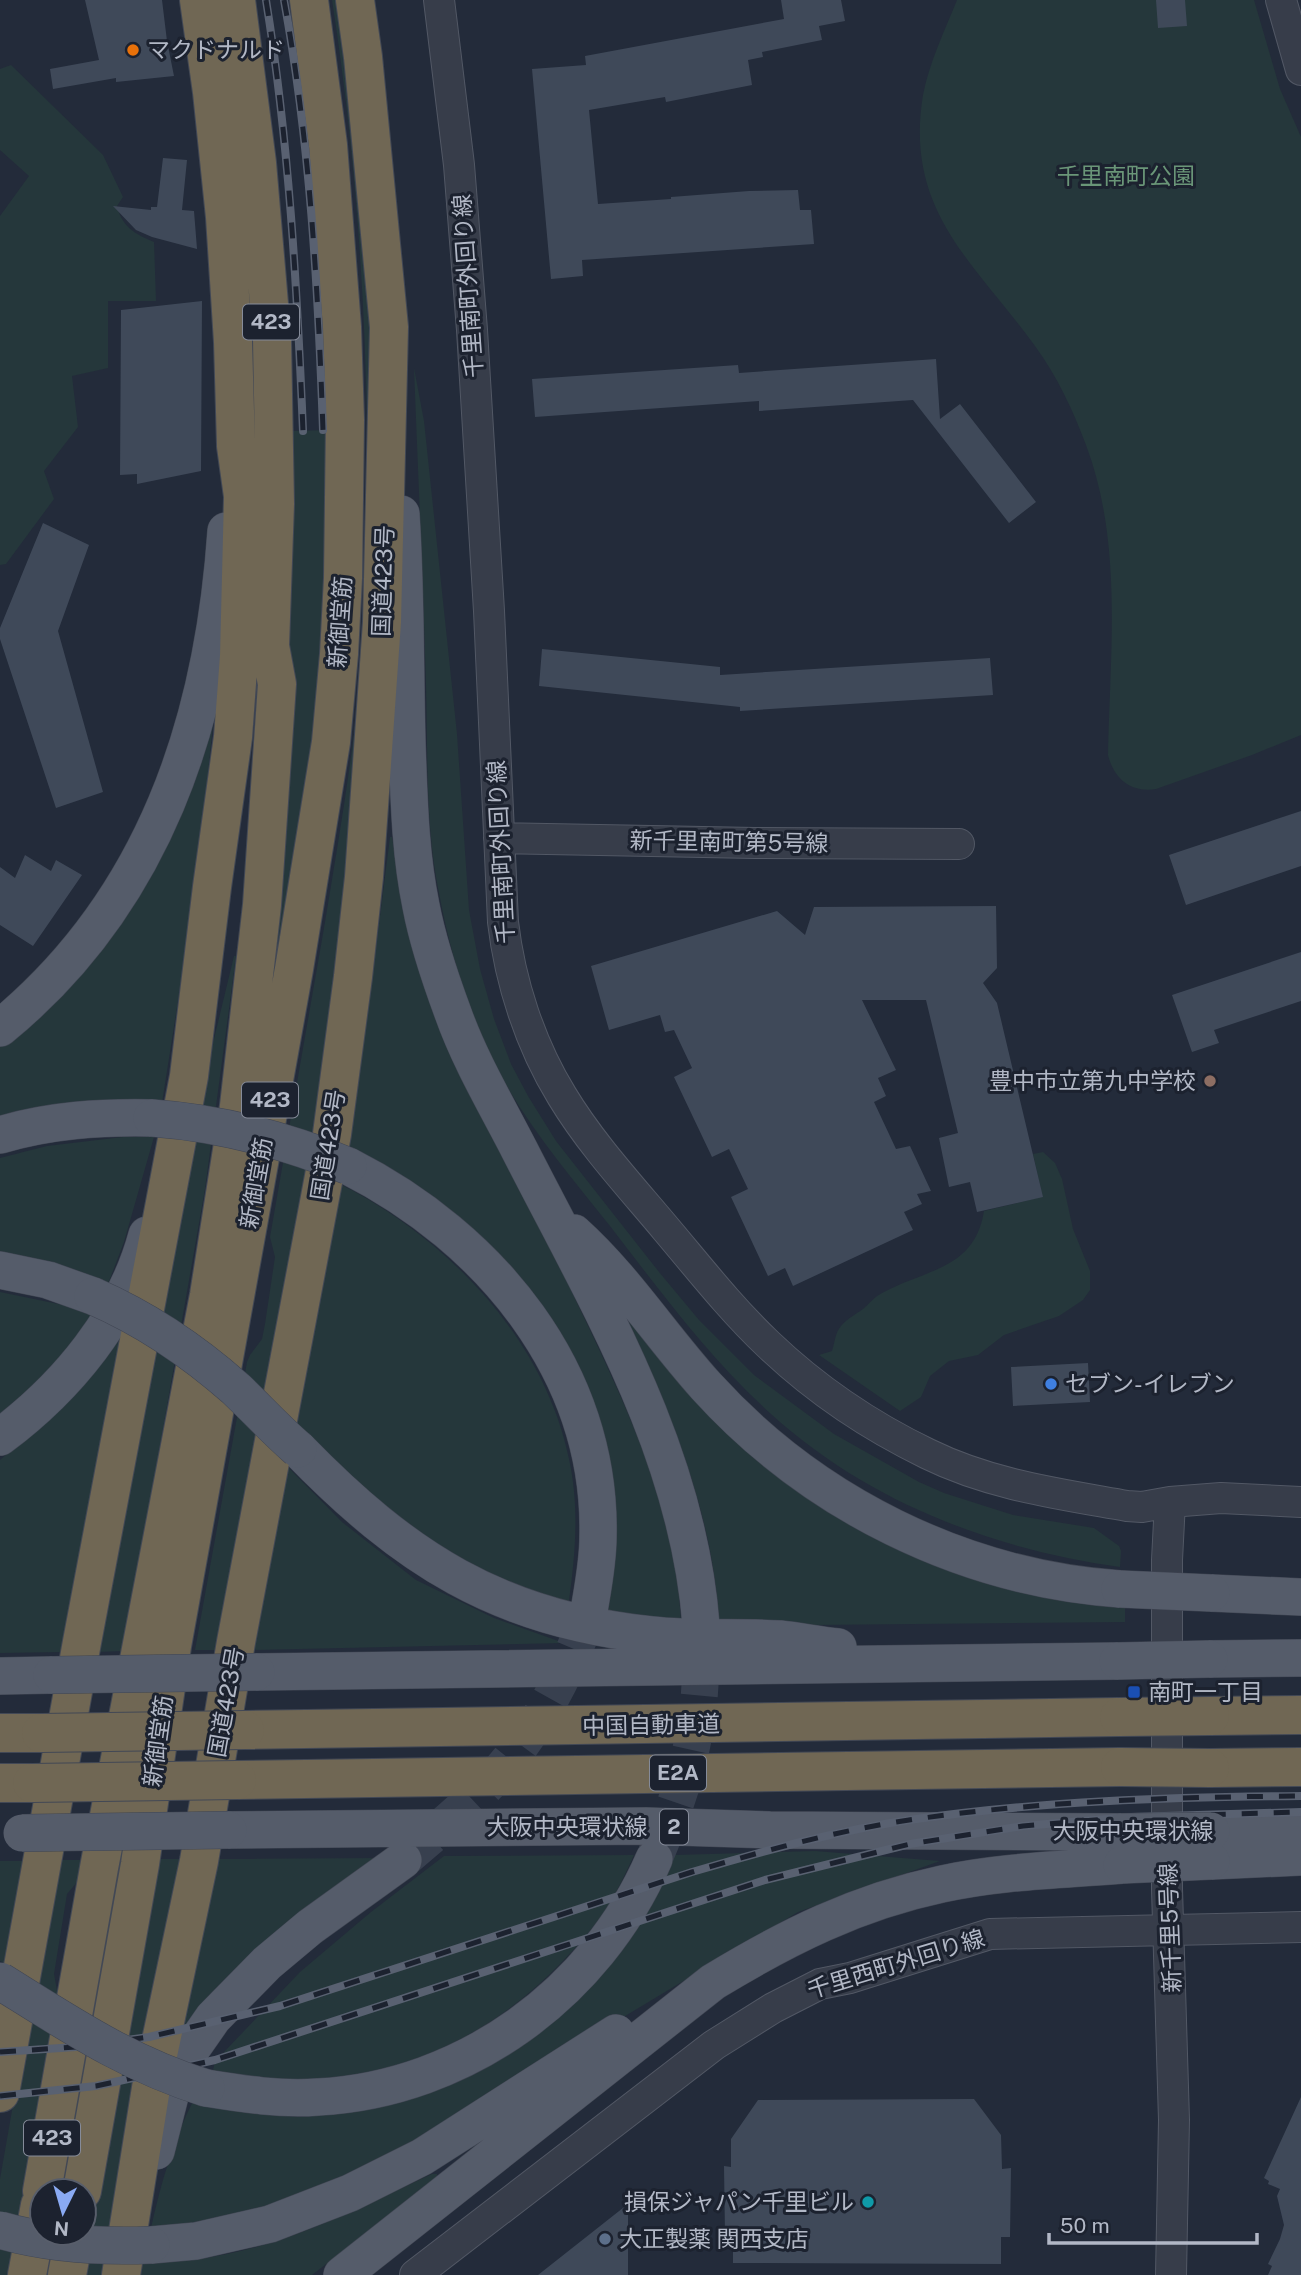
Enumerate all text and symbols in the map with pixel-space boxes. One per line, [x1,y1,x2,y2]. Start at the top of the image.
place label: マクドナルド [147,36,285,63]
marker: マクドナルド [125,42,141,58]
park label: 千里南町公園 [1057,162,1195,189]
street label: 千里南町外回り線 [448,193,487,379]
road number: 423 [243,304,299,340]
street label: 国道423号 [367,525,398,637]
street label: 新御堂筋 [323,575,356,669]
street label: 千里南町外回り線 [482,759,519,945]
street label: 新千里南町第5号線 [629,826,829,857]
place label: 豊中市立第九中学校 [989,1067,1196,1094]
marker: 豊中市立第九中学校 [1202,1073,1218,1089]
road number: 423 [242,1082,298,1118]
street label: 国道423号 [305,1088,350,1202]
street label: 新御堂筋 [234,1135,277,1231]
place label: セブン-イレブン [1065,1370,1235,1397]
marker: セブン-イレブン [1043,1376,1059,1392]
street label: 国道423号 [203,1645,248,1759]
place label: 南町一丁目 [1148,1678,1263,1705]
marker: 南町一丁目 [1126,1684,1142,1700]
street label: 新御堂筋 [138,1693,177,1788]
street label: 中国自動車道 [582,1710,720,1739]
road number: E2A [650,1756,706,1790]
road number: 2 [660,1810,688,1844]
street label: 大阪中央環状線 [487,1813,648,1840]
street label: 大阪中央環状線 [1053,1817,1214,1844]
street label: 新千里5号線 [1154,1863,1185,1993]
street label: 千里西町外回り線 [804,1924,988,2003]
road number: 423 [24,2120,80,2156]
north arrow [28,2177,98,2247]
place label: 損保ジャパン千里ビル [624,2188,854,2215]
marker: 損保ジャパン千里ビル [860,2194,876,2210]
scale bar [1049,2202,1257,2246]
text: 50 m [1060,2213,1110,2238]
text: N [53,2217,70,2241]
place label: 大正製薬 関西支店 [619,2225,809,2252]
marker: 大正製薬 関西支店 [597,2231,613,2247]

